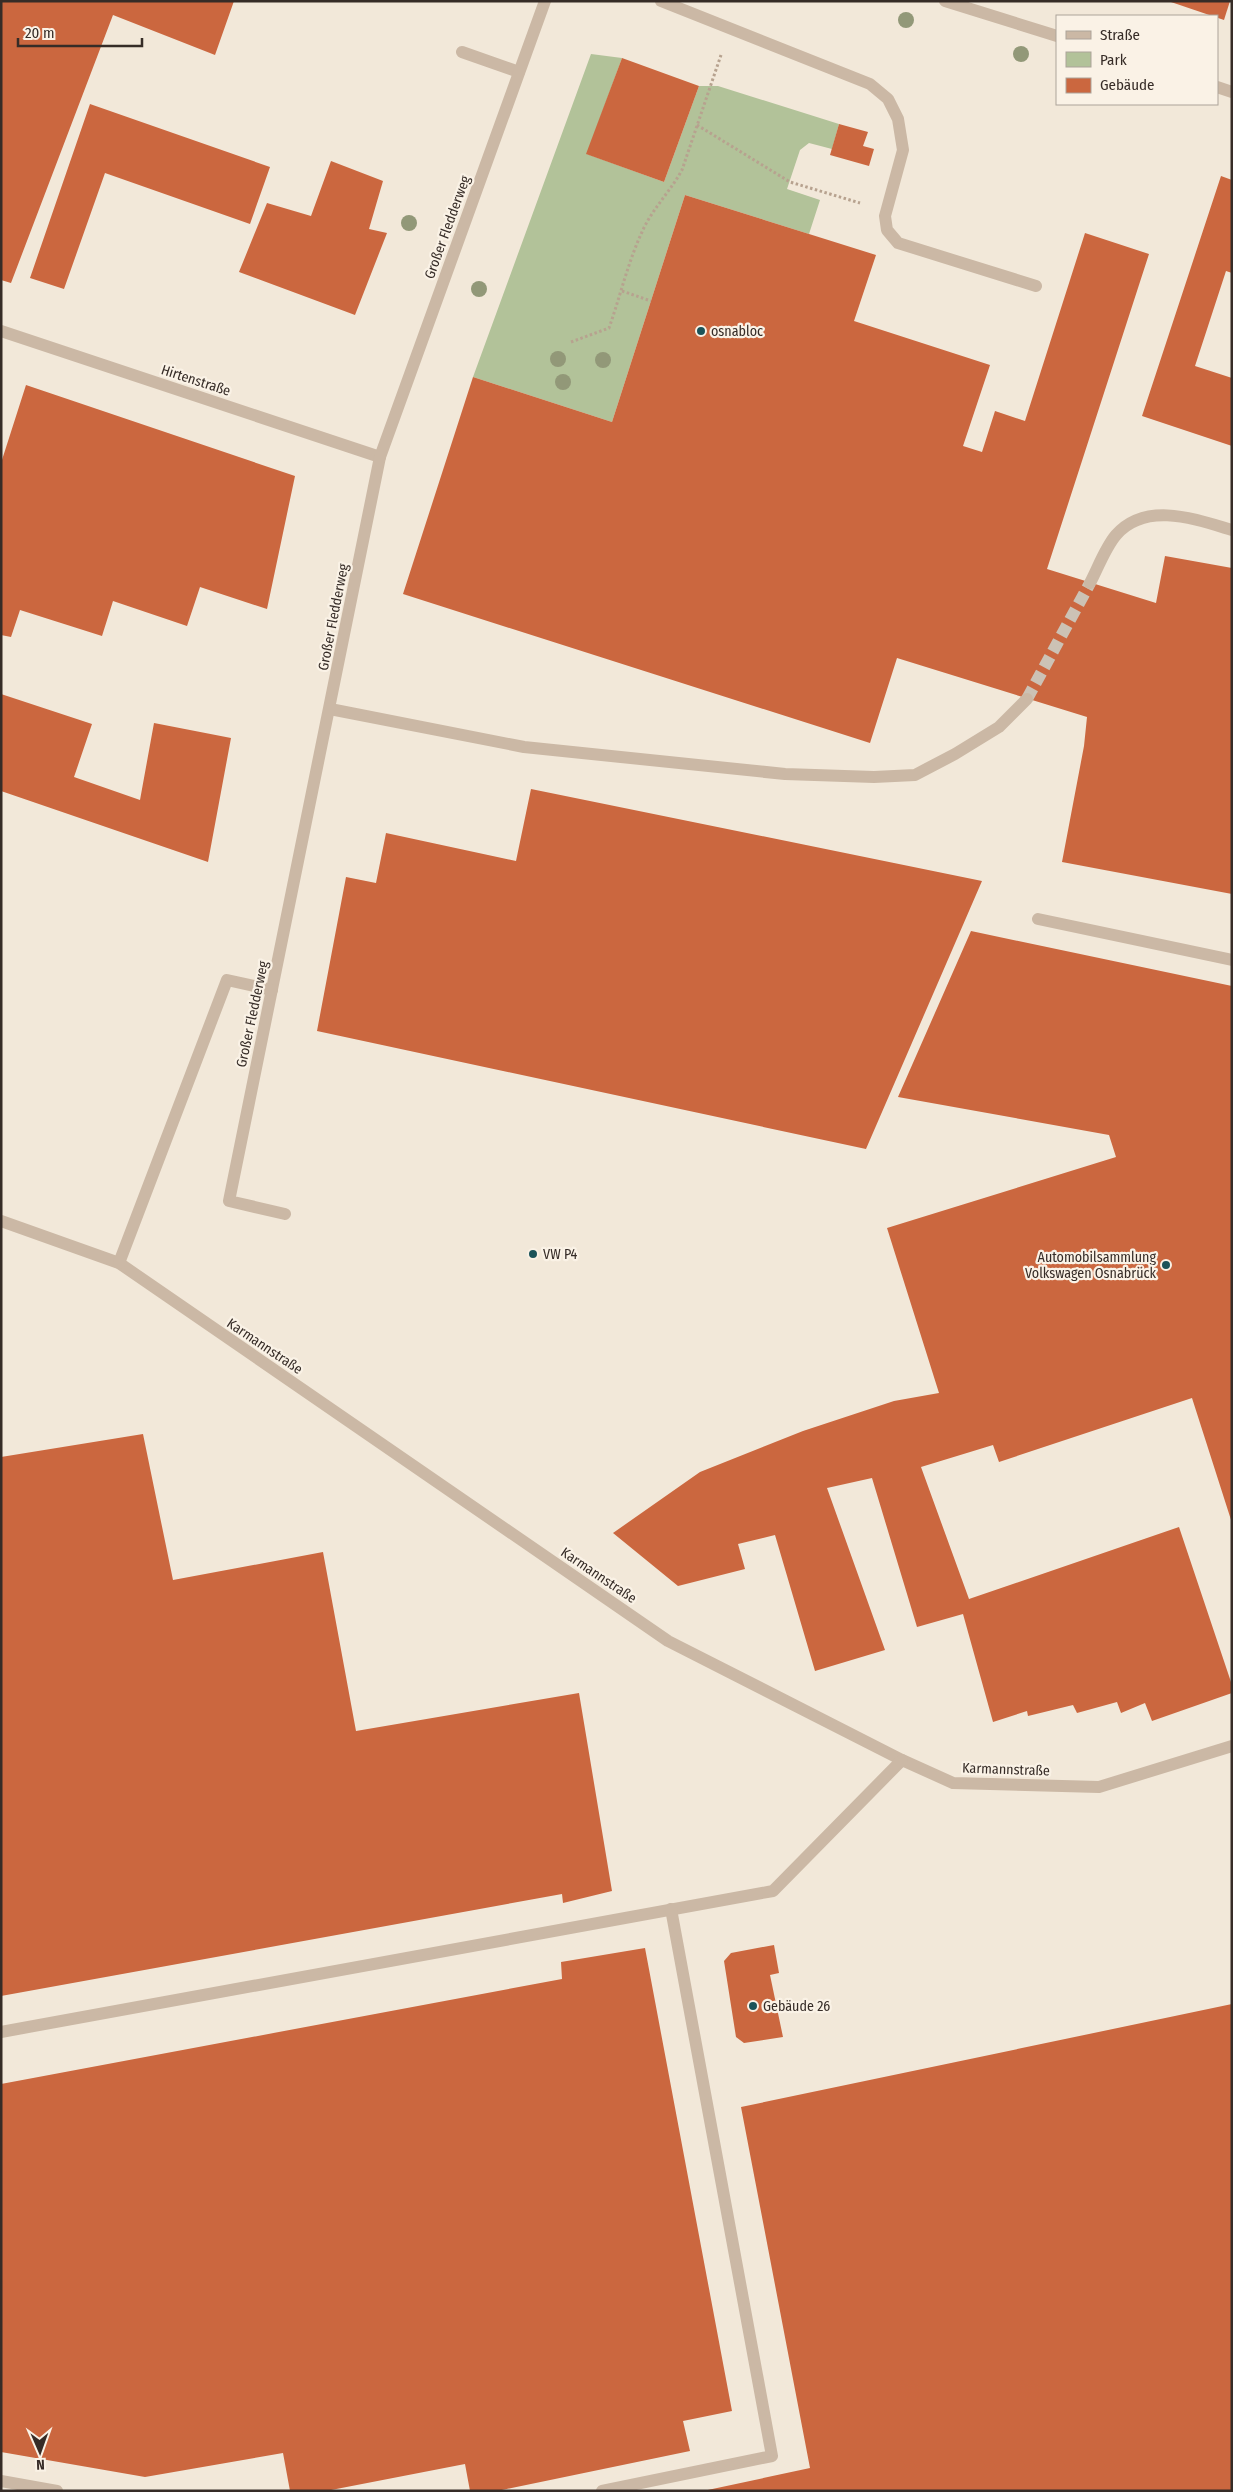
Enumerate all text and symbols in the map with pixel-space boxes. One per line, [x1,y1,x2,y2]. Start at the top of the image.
scale bar [18,15,141,47]
legend [1056,15,1218,105]
text: 20 m [25,24,55,42]
text: Straße [1100,26,1140,44]
text: Park [1100,51,1127,69]
text: Gebäude [1100,76,1155,94]
street label: Großer Fledderweg [421,173,474,281]
place label: osnabloc [711,323,763,340]
marker: osnabloc [695,325,707,337]
street label: Hirtenstraße [159,361,233,400]
street label: Großer Fledderweg [315,562,352,672]
street label: Großer Fledderweg [233,959,272,1069]
place label: VW P4 [543,1246,578,1263]
marker: VW P4 [527,1248,539,1260]
place label: Automobilsammlung Volkswagen Osnabrück [1025,1249,1156,1282]
marker: Automobilsammlung Volkswagen Osnabrück [1160,1259,1172,1271]
street label: Karmannstraße [224,1315,306,1378]
street label: Karmannstraße [558,1544,640,1607]
street label: Karmannstraße [962,1759,1050,1780]
place label: Gebäude 26 [763,1998,830,2015]
marker: Gebäude 26 [747,2000,759,2012]
north arrow [15,2427,65,2477]
text: N [36,2456,45,2473]

